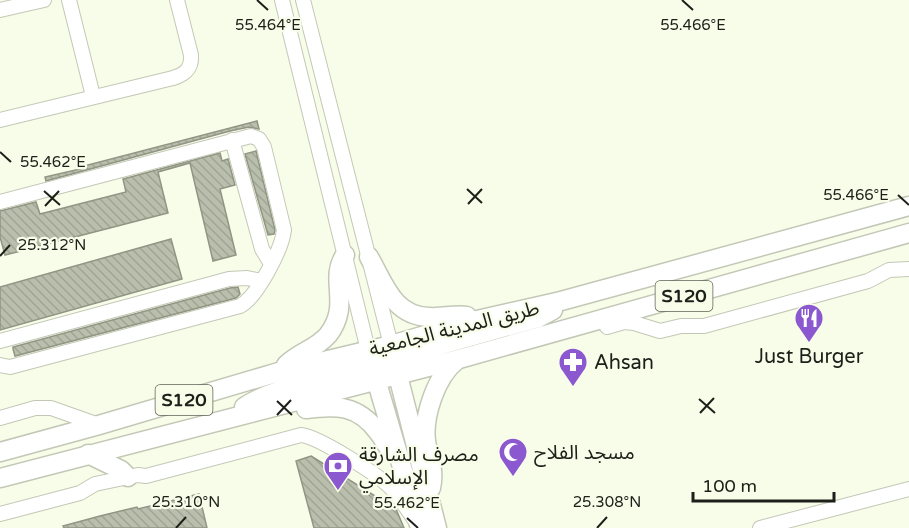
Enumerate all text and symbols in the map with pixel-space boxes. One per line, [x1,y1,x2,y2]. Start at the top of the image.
text: 55.464°E [235,16,301,34]
text: 55.466°E [660,16,726,34]
text: 55.462°E [20,153,86,171]
text: 55.466°E [823,186,889,204]
text: 25.312°N [18,236,86,254]
road number: S120 [656,281,712,311]
street label: طريق المدينة الجامعية [367,296,542,362]
restaurant icon: Just Burger [793,302,825,344]
place label: Just Burger [755,345,864,369]
pharmacy icon: Ahsan [557,346,589,388]
place label: Ahsan [594,351,654,375]
road number: S120 [156,385,213,415]
mosque icon: مسجد الفلاح [497,436,529,478]
place label: مسجد الفلاح [534,441,635,467]
place label: مصرف الشارقة الإسلامي [359,443,479,493]
bank icon: مصرف الشارقة الإسلامي [322,450,354,492]
scale bar [693,465,834,503]
text: 100 m [702,475,757,497]
text: 25.310°N [152,493,220,511]
text: 25.308°N [573,493,641,511]
text: 55.462°E [374,494,440,512]

